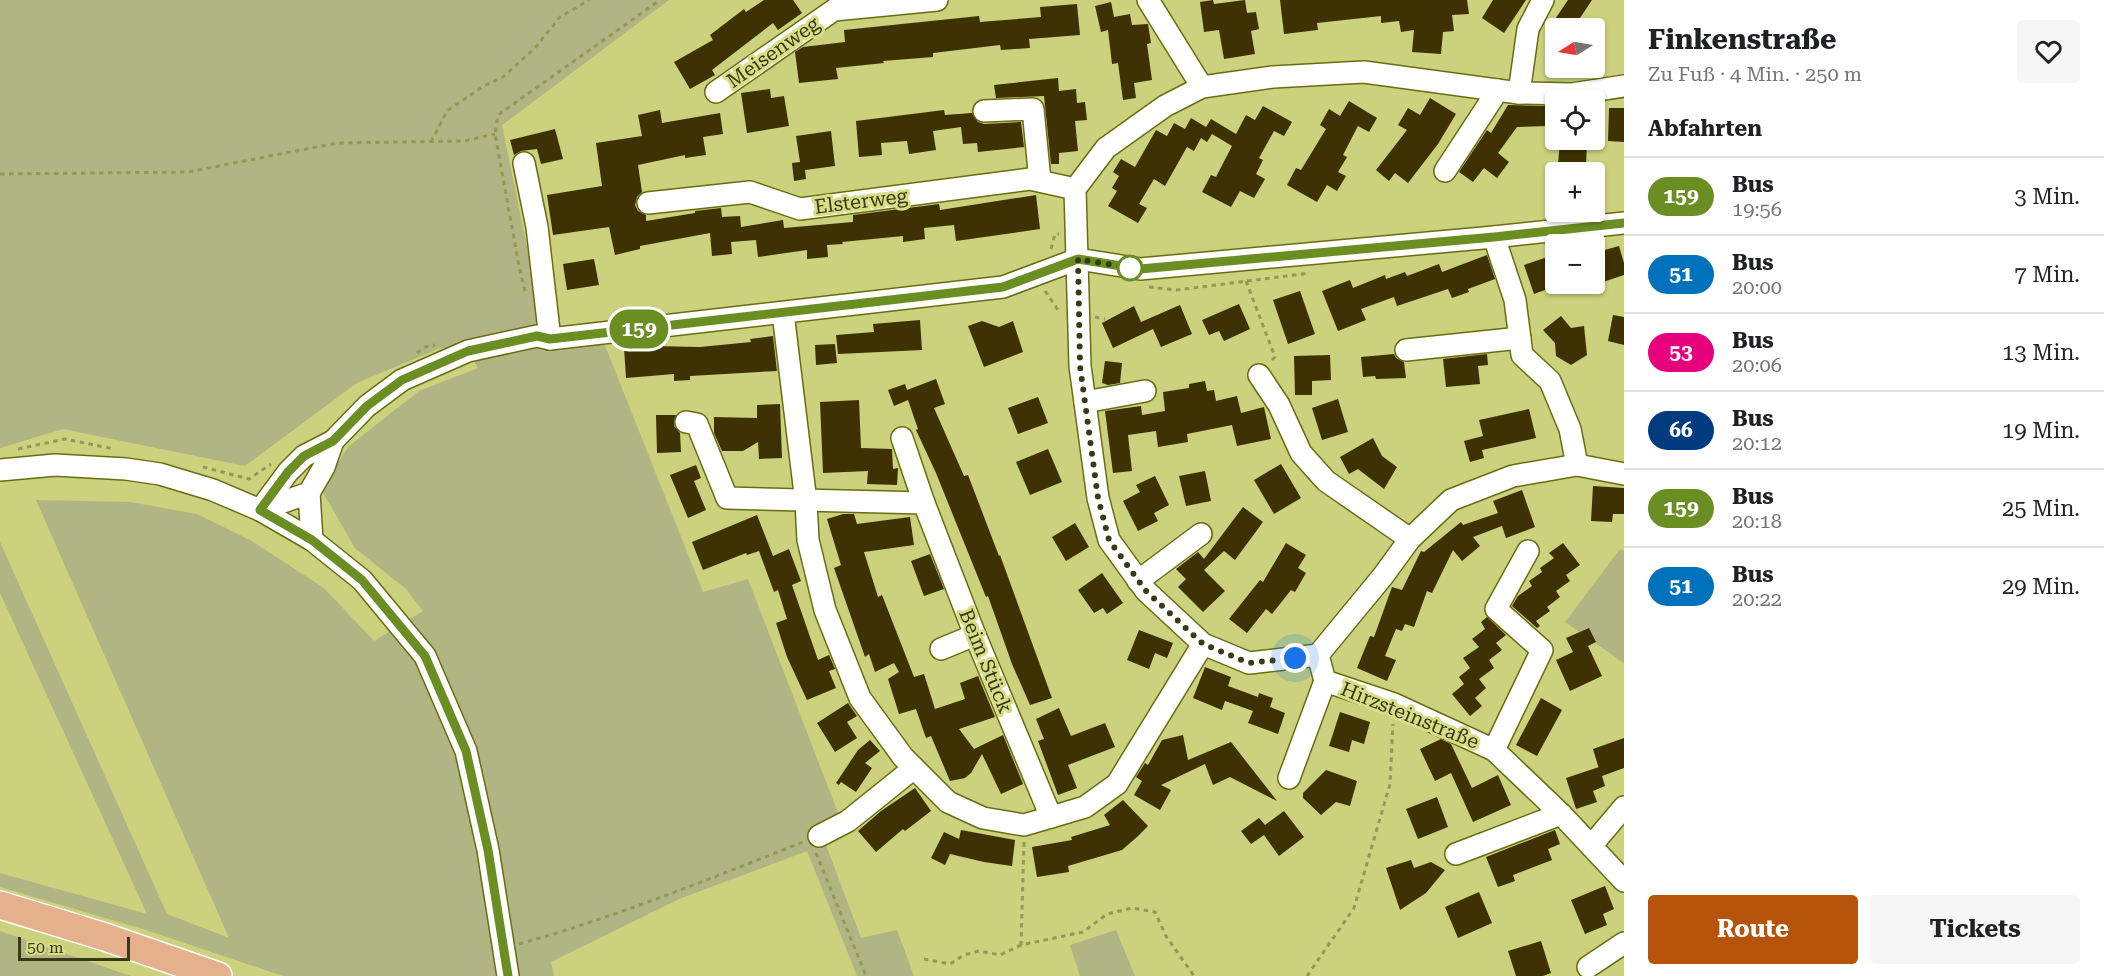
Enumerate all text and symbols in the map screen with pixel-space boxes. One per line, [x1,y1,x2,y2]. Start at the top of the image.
street label: Meisenweg [722,11,825,93]
north arrow [1545,18,1605,78]
map controls [1545,18,1605,294]
button: heart [2017,20,2080,83]
text: Finkenstraße [1648,23,1837,56]
text: Zu Fuß · 4 Min. · 250 m [1648,62,1862,86]
button: locate [1545,90,1605,150]
text: Abfahrten [1648,116,1762,141]
button: + [1545,162,1605,222]
text: Bus [1732,172,1774,197]
street label: Elsterweg [813,183,910,219]
text: 159 [1663,184,1699,208]
text: 3 Min. [2014,184,2080,209]
text: 19:56 [1732,197,1782,221]
button: − [1545,234,1605,294]
text: Bus [1732,250,1774,275]
unlabelled marker [1117,255,1143,281]
text: 51 [1669,262,1693,286]
text: 7 Min. [2014,262,2080,287]
text: 20:00 [1732,275,1782,299]
line badge: 159 [604,310,674,348]
text: 159 [621,317,657,341]
text: Bus [1732,328,1774,353]
text: 53 [1669,340,1693,364]
text: 13 Min. [2002,340,2080,365]
text: 20:06 [1732,353,1782,377]
text: Bus [1732,406,1774,431]
text: 66 [1669,418,1693,442]
text: 19 Min. [2002,418,2080,443]
text: 20:12 [1732,431,1782,455]
text: Bus [1732,484,1774,509]
text: 159 [1663,496,1699,520]
text: 25 Min. [2002,496,2080,521]
text: 20:18 [1732,509,1782,533]
text: Bus [1732,562,1774,587]
text: 51 [1669,574,1693,598]
text: 29 Min. [2002,574,2080,599]
text: 20:22 [1732,587,1782,611]
street label: Beim Stück [954,605,1018,717]
your location [1280,643,1310,673]
street label: Hirzsteinstraße [1337,676,1483,754]
button: Route [1648,895,1858,964]
button: Tickets [1870,895,2080,964]
scale bar [18,934,130,962]
text: 50 m [27,938,64,957]

